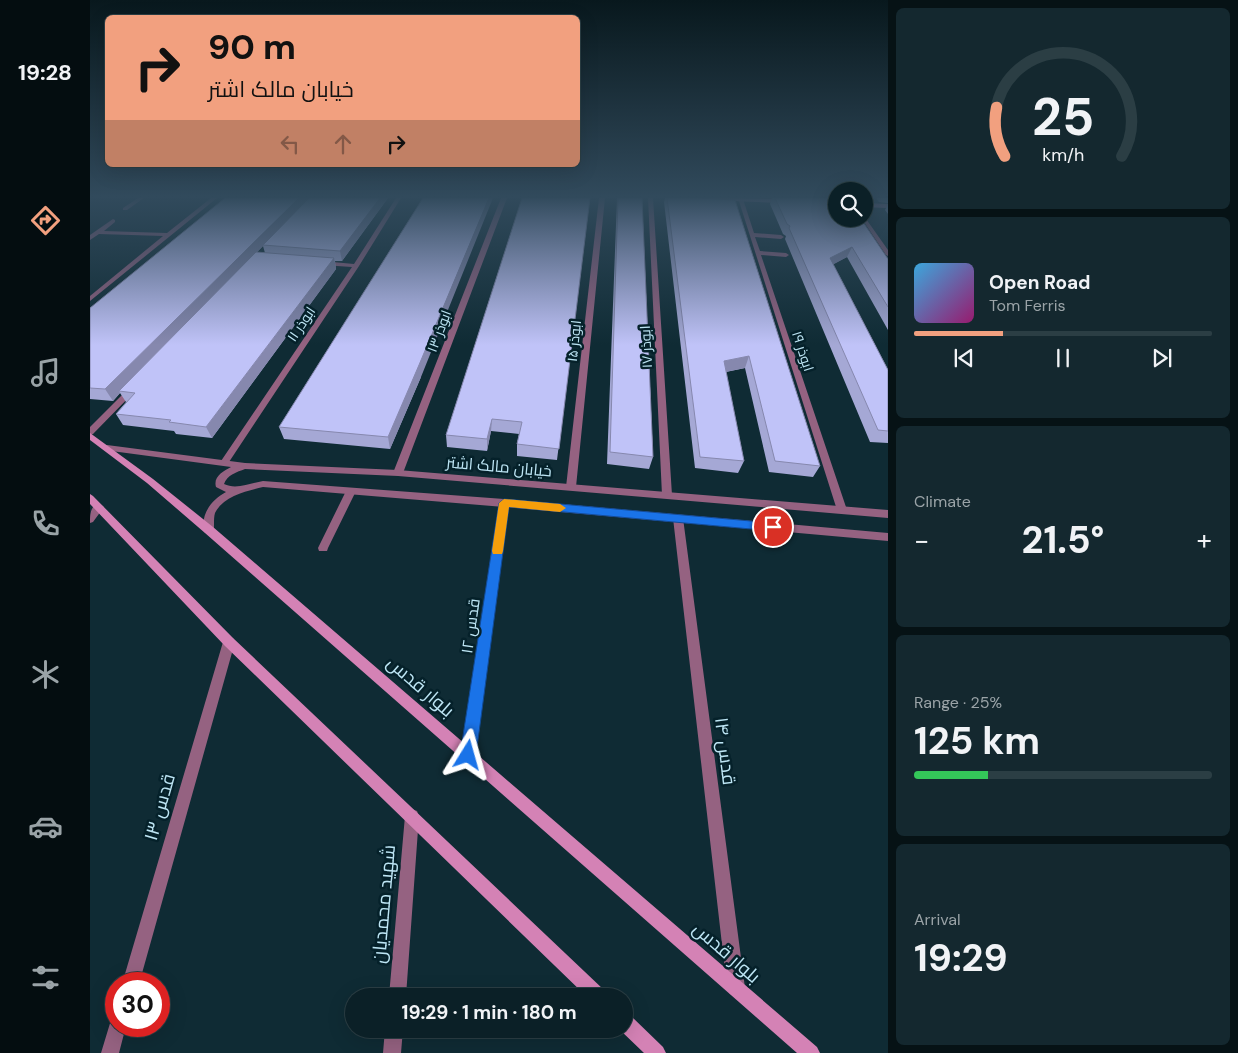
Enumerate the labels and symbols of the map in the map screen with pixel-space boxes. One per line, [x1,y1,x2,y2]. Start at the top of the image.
street label: ابوذر ۱۱ [283,303,319,345]
street label: ابوذر ۱۳ [423,307,455,355]
street label: ابوذر ۱۵ [563,319,585,363]
street label: ابوذر ۱۷ [636,325,656,369]
street label: ابوذر ۱۹ [788,329,818,373]
street label: خیابان مالک اشتر [444,451,553,482]
pin [752,506,794,548]
street label: قدس ۱۲ [456,597,485,655]
street label: بلوار قدس [382,650,460,723]
street label: قدس ۱۴ [709,716,742,786]
position arrow [441,728,493,780]
street label: قدس ۱۳ [138,771,181,843]
street label: شهید محمدیان [366,844,401,964]
street label: بلوار قدس [688,916,766,989]
speed limit sign: 30 [105,972,170,1037]

